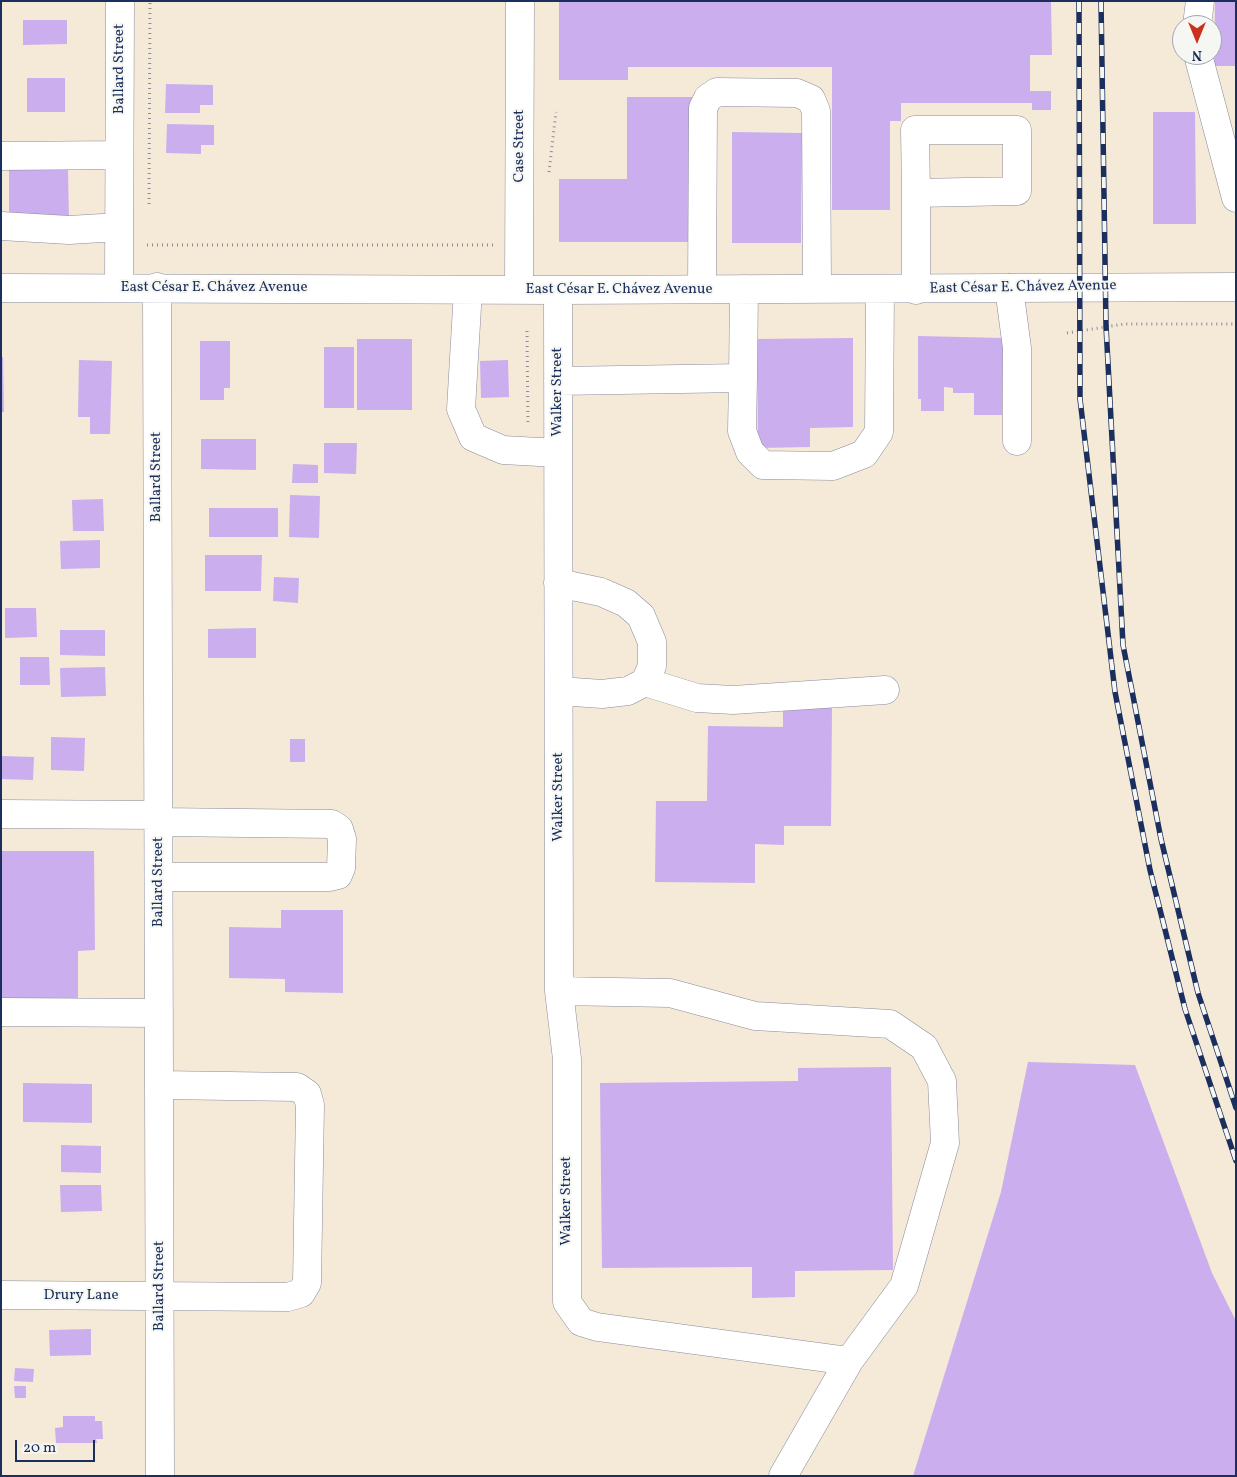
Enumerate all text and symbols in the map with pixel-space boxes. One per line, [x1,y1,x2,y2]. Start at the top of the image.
north arrow [1172,15,1222,65]
street label: Ballard Street [111,24,129,114]
text: N [1192,45,1202,64]
street label: Case Street [511,109,529,183]
street label: East César E. Chávez Avenue [929,277,1117,299]
street label: East César E. Chávez Avenue [120,279,308,297]
street label: East César E. Chávez Avenue [525,281,713,299]
street label: Walker Street [549,347,567,437]
street label: Ballard Street [148,432,166,522]
street label: Walker Street [550,752,568,842]
street label: Ballard Street [150,837,168,927]
street label: Walker Street [558,1156,576,1246]
street label: Ballard Street [151,1241,169,1331]
street label: Drury Lane [43,1287,119,1305]
scale bar [18,1430,98,1462]
text: 20 m [23,1438,56,1459]

